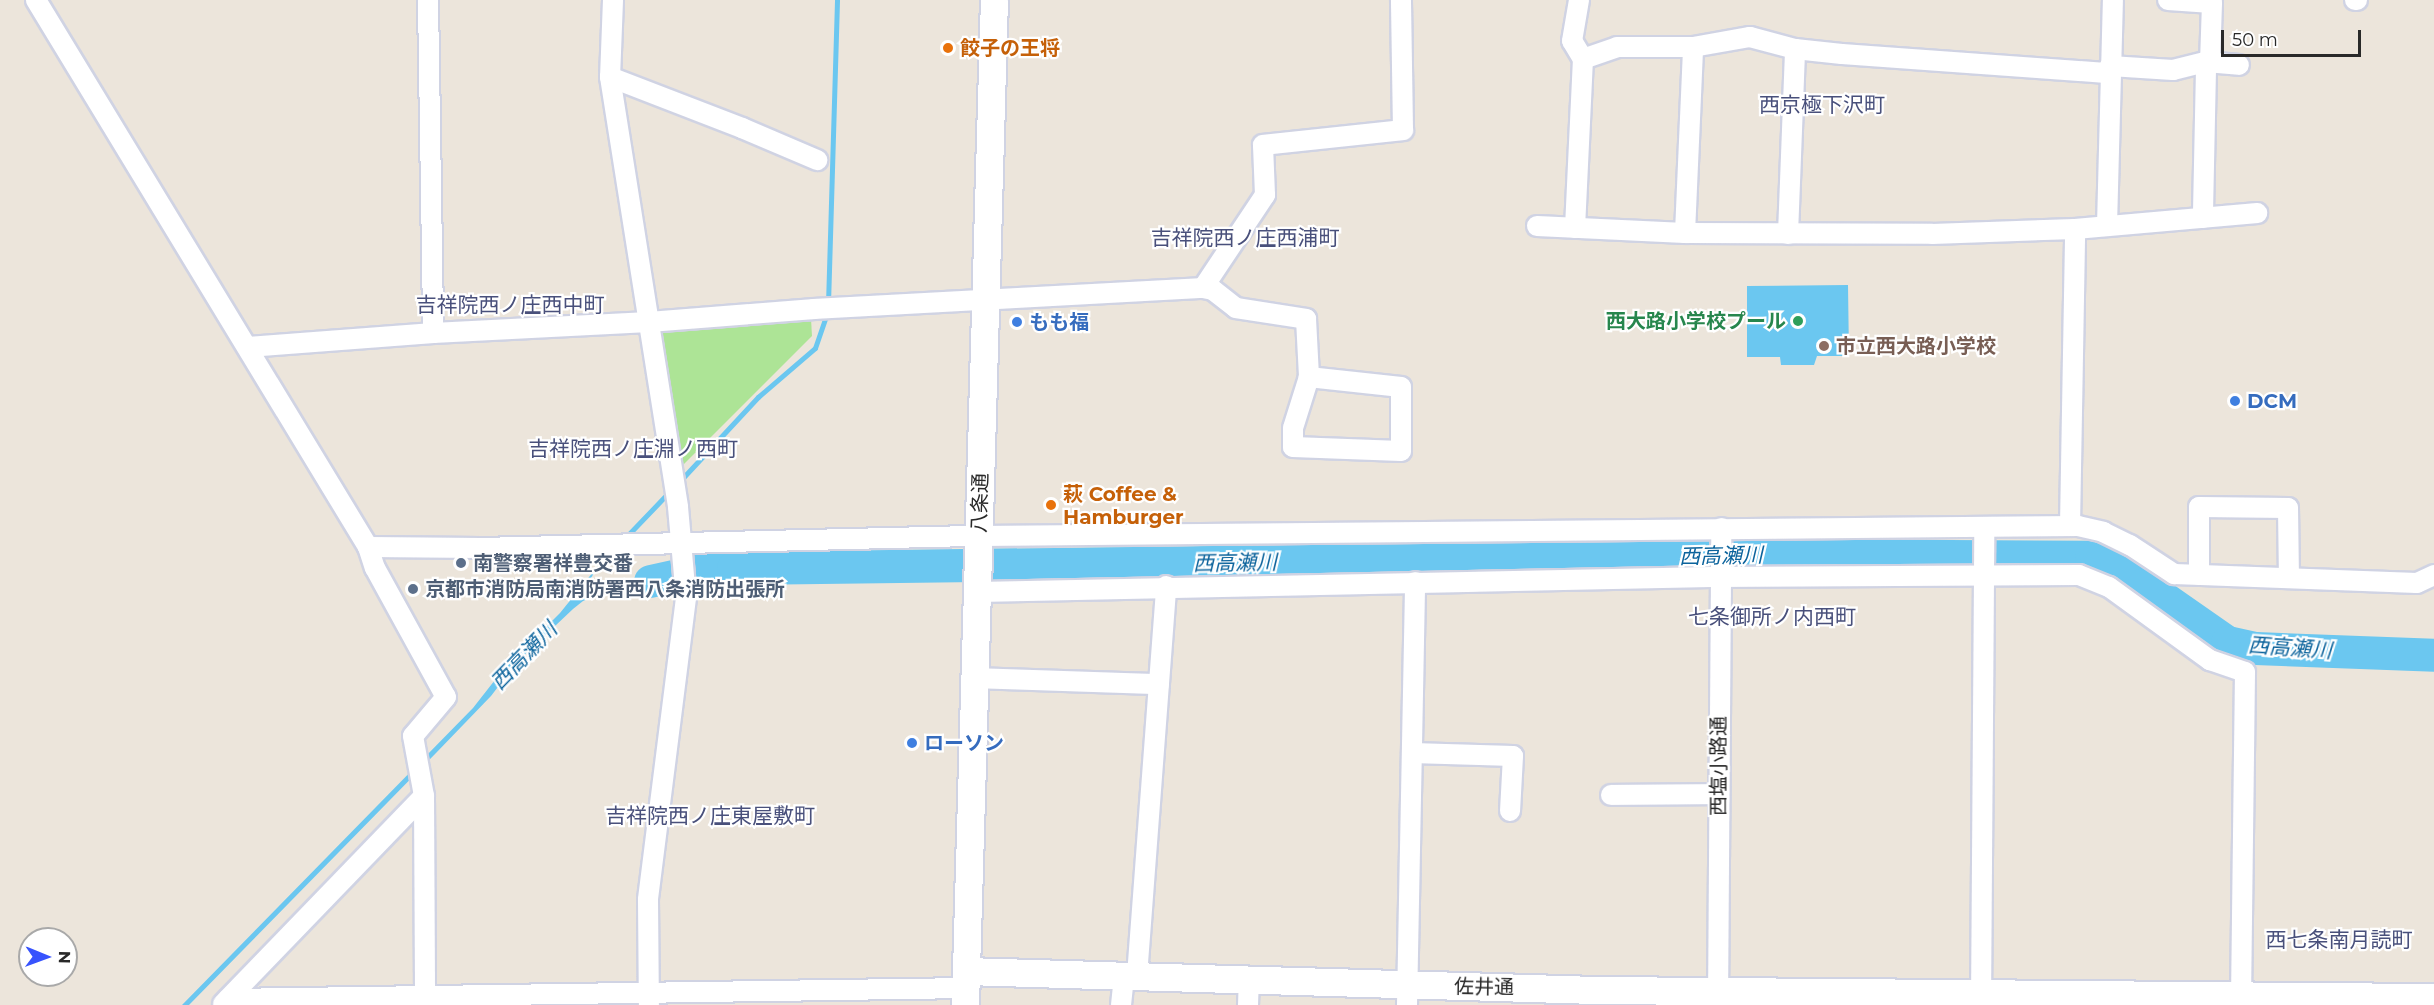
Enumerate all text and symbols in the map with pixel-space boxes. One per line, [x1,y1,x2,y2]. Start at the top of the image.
scale bar [2224,18,2364,56]
text: 50 m [2232,29,2278,51]
place label: 餃子の王将 [960,36,1060,60]
marker: 餃子の王将 [941,41,955,55]
district label: 西京極下沢町 [1759,92,1885,118]
district label: 吉祥院西ノ庄西浦町 [1151,225,1339,251]
district label: 吉祥院西ノ庄西中町 [416,292,604,318]
place label: 西大路小学校プール [1606,309,1786,333]
place label: もも福 [1029,310,1089,334]
marker: 西大路小学校プール [1791,314,1805,328]
marker: もも福 [1010,315,1024,329]
place label: 市立西大路小学校 [1836,334,1996,358]
marker: 市立西大路小学校 [1817,339,1831,353]
place label: DCM [2247,389,2297,413]
marker: DCM [2228,394,2242,408]
district label: 吉祥院西ノ庄淵ノ西町 [528,436,738,462]
street label: 八条通 [967,473,993,533]
place label: 萩 Coffee & Hamburger [1063,482,1184,529]
marker: 萩 Coffee & Hamburger [1044,498,1058,512]
water label: 西高瀬川 [1679,543,1763,569]
water label: 西高瀬川 [1193,550,1277,576]
place label: 南警察署祥豊交番 [473,551,633,575]
marker: 南警察署祥豊交番 [454,556,468,570]
place label: 京都市消防局南消防署西八条消防出張所 [425,577,785,601]
marker: 京都市消防局南消防署西八条消防出張所 [406,582,420,596]
district label: 七条御所ノ内西町 [1688,604,1856,630]
water label: 西高瀬川 [486,617,562,695]
water label: 西高瀬川 [2247,633,2333,663]
street label: 西塩小路通 [1707,716,1731,816]
place label: ローソン [924,731,1004,755]
marker: ローソン [905,736,919,750]
district label: 吉祥院西ノ庄東屋敷町 [605,803,815,829]
north arrow [18,927,78,987]
district label: 西七条南月読町 [2266,927,2412,953]
text: N [55,951,74,964]
street label: 佐井通 [1454,974,1514,1000]

